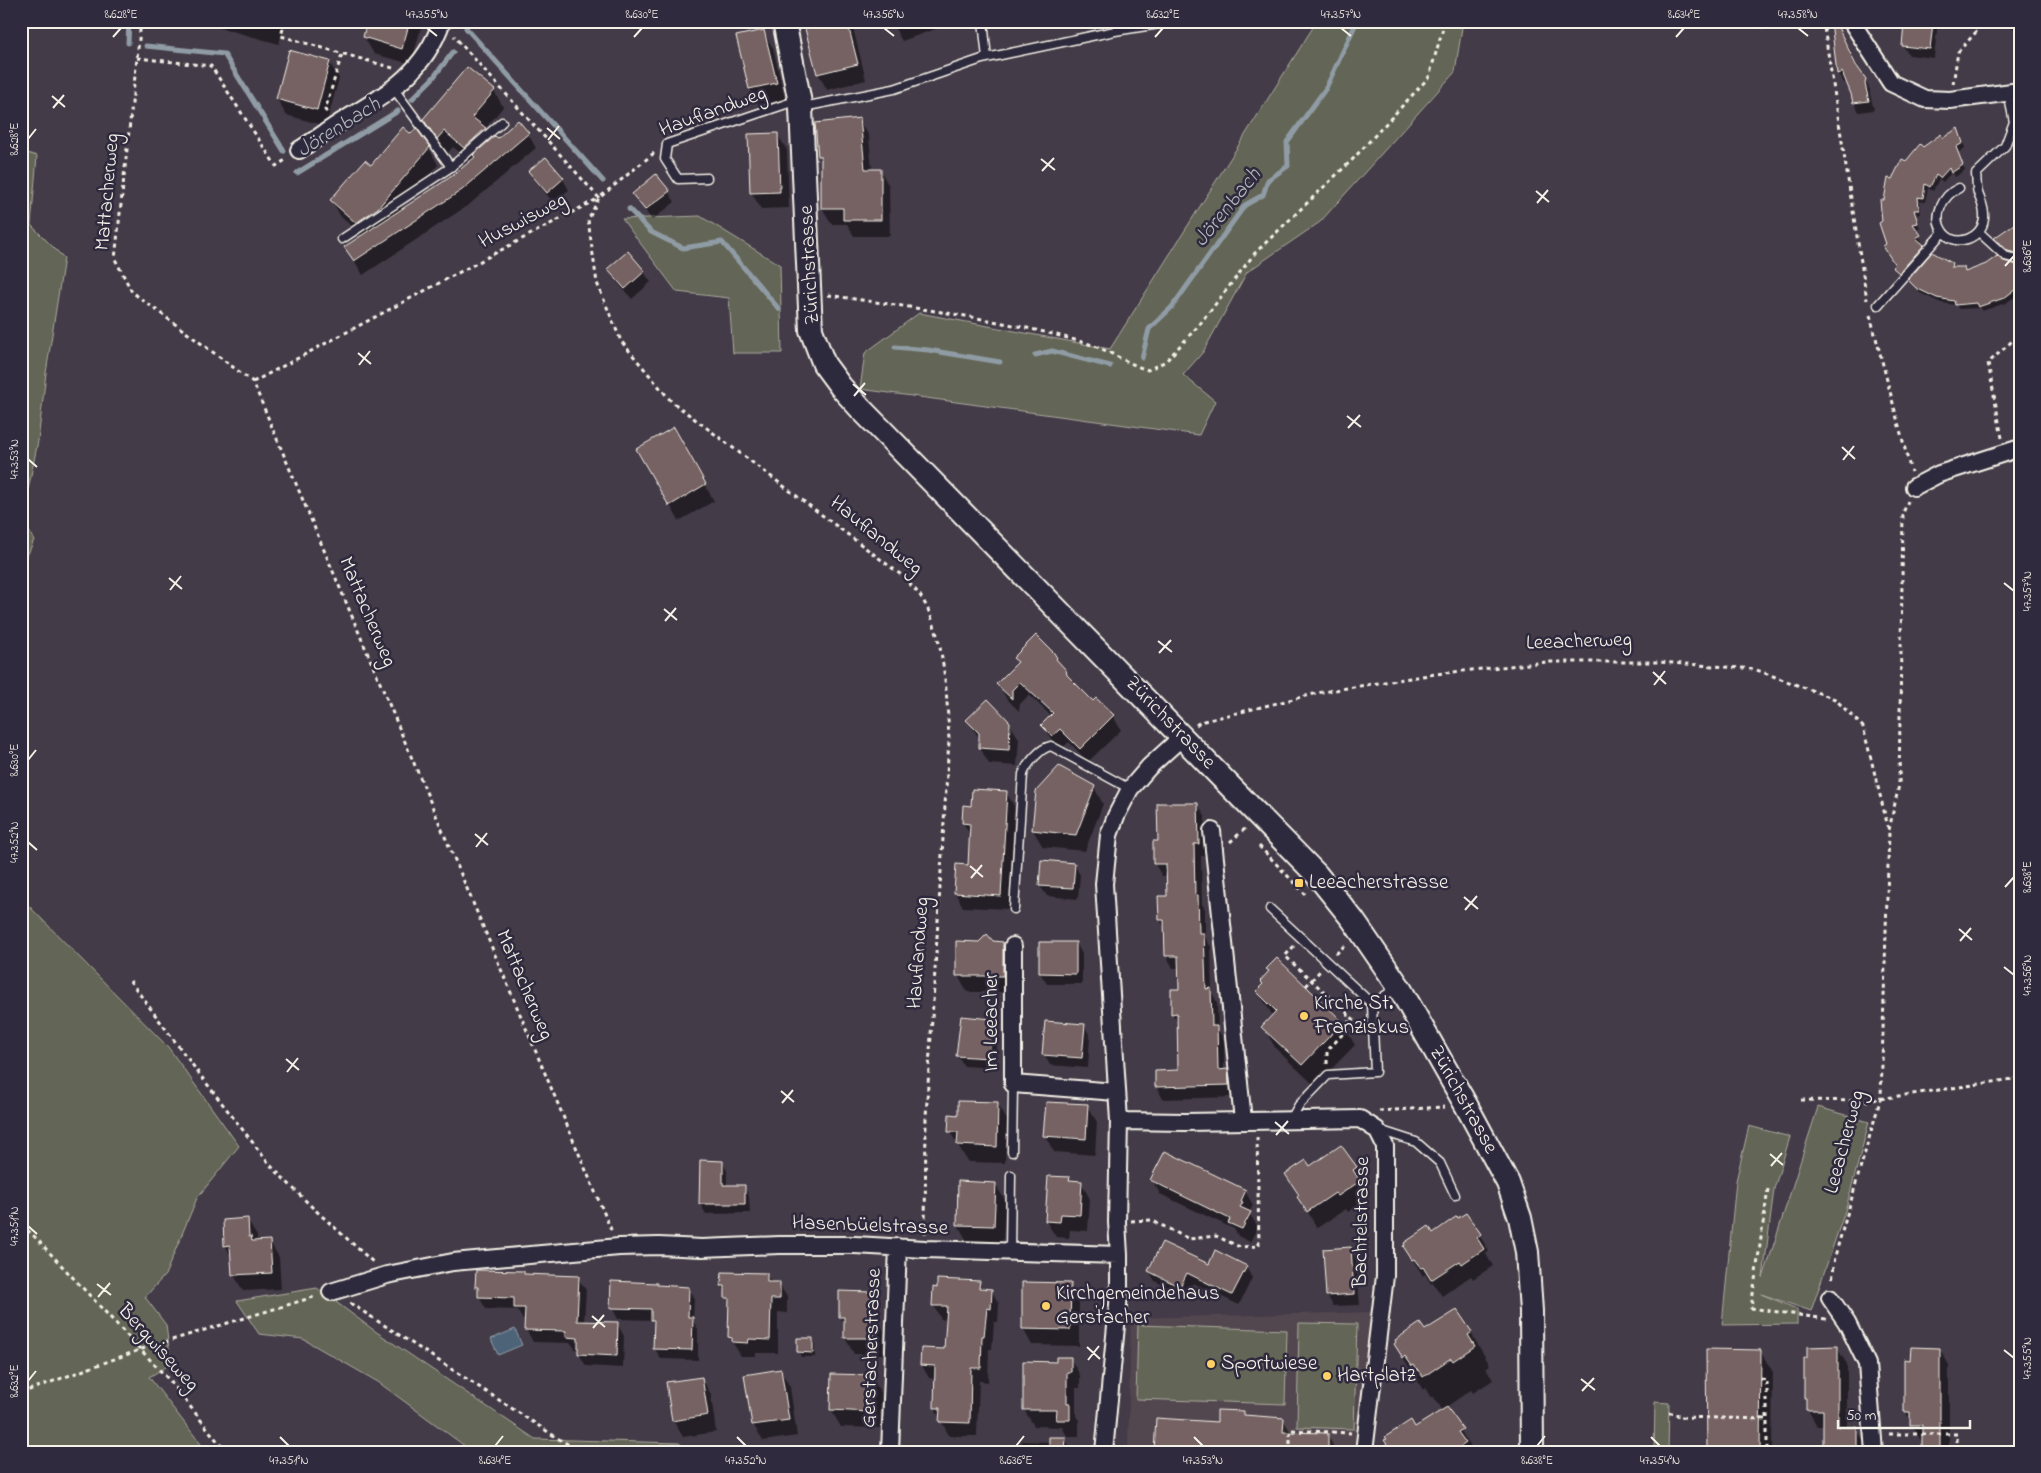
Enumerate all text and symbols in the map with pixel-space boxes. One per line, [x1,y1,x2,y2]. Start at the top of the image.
text: 8.628°E [104,6,138,24]
text: 47.355°N [406,6,448,24]
text: 8.630°E [626,6,658,24]
text: 47.356°N [864,6,904,24]
text: 8.632°E [1146,6,1180,24]
text: 47.357°N [1321,6,1361,24]
text: 8.634°E [1668,6,1700,24]
text: 47.358°N [1778,6,1818,24]
street label: Hauflandweg [655,79,772,147]
water label: Jörenbach [291,89,388,166]
text: 8.628°E [6,122,24,156]
street label: Mattacherweg [88,132,130,252]
water label: Jörenbach [1186,161,1270,254]
street label: Huswisweg [474,185,573,258]
street label: Zürichstrasse [792,204,828,326]
text: 8.636°E [2019,240,2037,272]
text: 47.353°N [6,439,24,479]
street label: Hauflandweg [822,489,929,585]
street label: Mattacherweg [328,552,404,673]
text: 47.357°N [2019,571,2037,611]
street label: Leeacherweg [1526,625,1632,661]
street label: Zürichstrasse [1118,669,1223,777]
text: 8.630°E [6,744,24,776]
text: 47.352°N [6,821,24,863]
text: 8.638°E [2019,861,2037,893]
place label: Leeacherstrasse [1309,868,1449,898]
marker: Leeacherstrasse [1293,877,1305,889]
street label: Hauflandweg [900,896,940,1010]
street label: Mattacherweg [485,925,561,1046]
text: 47.356°N [2019,955,2037,995]
street label: Im Leeacher [977,972,1007,1072]
place label: Kirche St. Franziskus [1313,989,1409,1043]
marker: Kirche St. Franziskus [1298,1010,1310,1022]
street label: Zürichstrasse [1421,1040,1505,1160]
street label: Leeacherweg [1817,1087,1875,1197]
street label: Bachtelstrasse [1346,1156,1378,1289]
text: 47.351°N [6,1206,24,1246]
street label: Hasenbüelstrasse [791,1208,949,1244]
street label: Gerstacherstrasse [854,1267,890,1428]
place label: Kirchgemeindehaus Gerstacher [1056,1279,1220,1333]
street label: Bergwiseweg [108,1296,206,1400]
marker: Kirchgemeindehaus Gerstacher [1040,1300,1052,1312]
text: 47.355°N [2019,1337,2037,1379]
place label: Sportwiese [1221,1349,1318,1379]
marker: Sportwiese [1205,1358,1217,1370]
place label: Hartplatz [1337,1361,1416,1391]
text: 8.632°E [6,1364,24,1398]
marker: Hartplatz [1321,1370,1333,1382]
scale bar [1838,1398,1971,1430]
text: 50 m [1846,1405,1877,1427]
text: 47.351°N [269,1452,309,1470]
text: 8.634°E [479,1452,511,1470]
text: 47.352°N [725,1452,767,1470]
text: 8.636°E [1000,1452,1032,1470]
text: 47.353°N [1183,1452,1223,1470]
text: 8.638°E [1521,1452,1553,1470]
text: 47.354°N [1640,1452,1680,1470]

